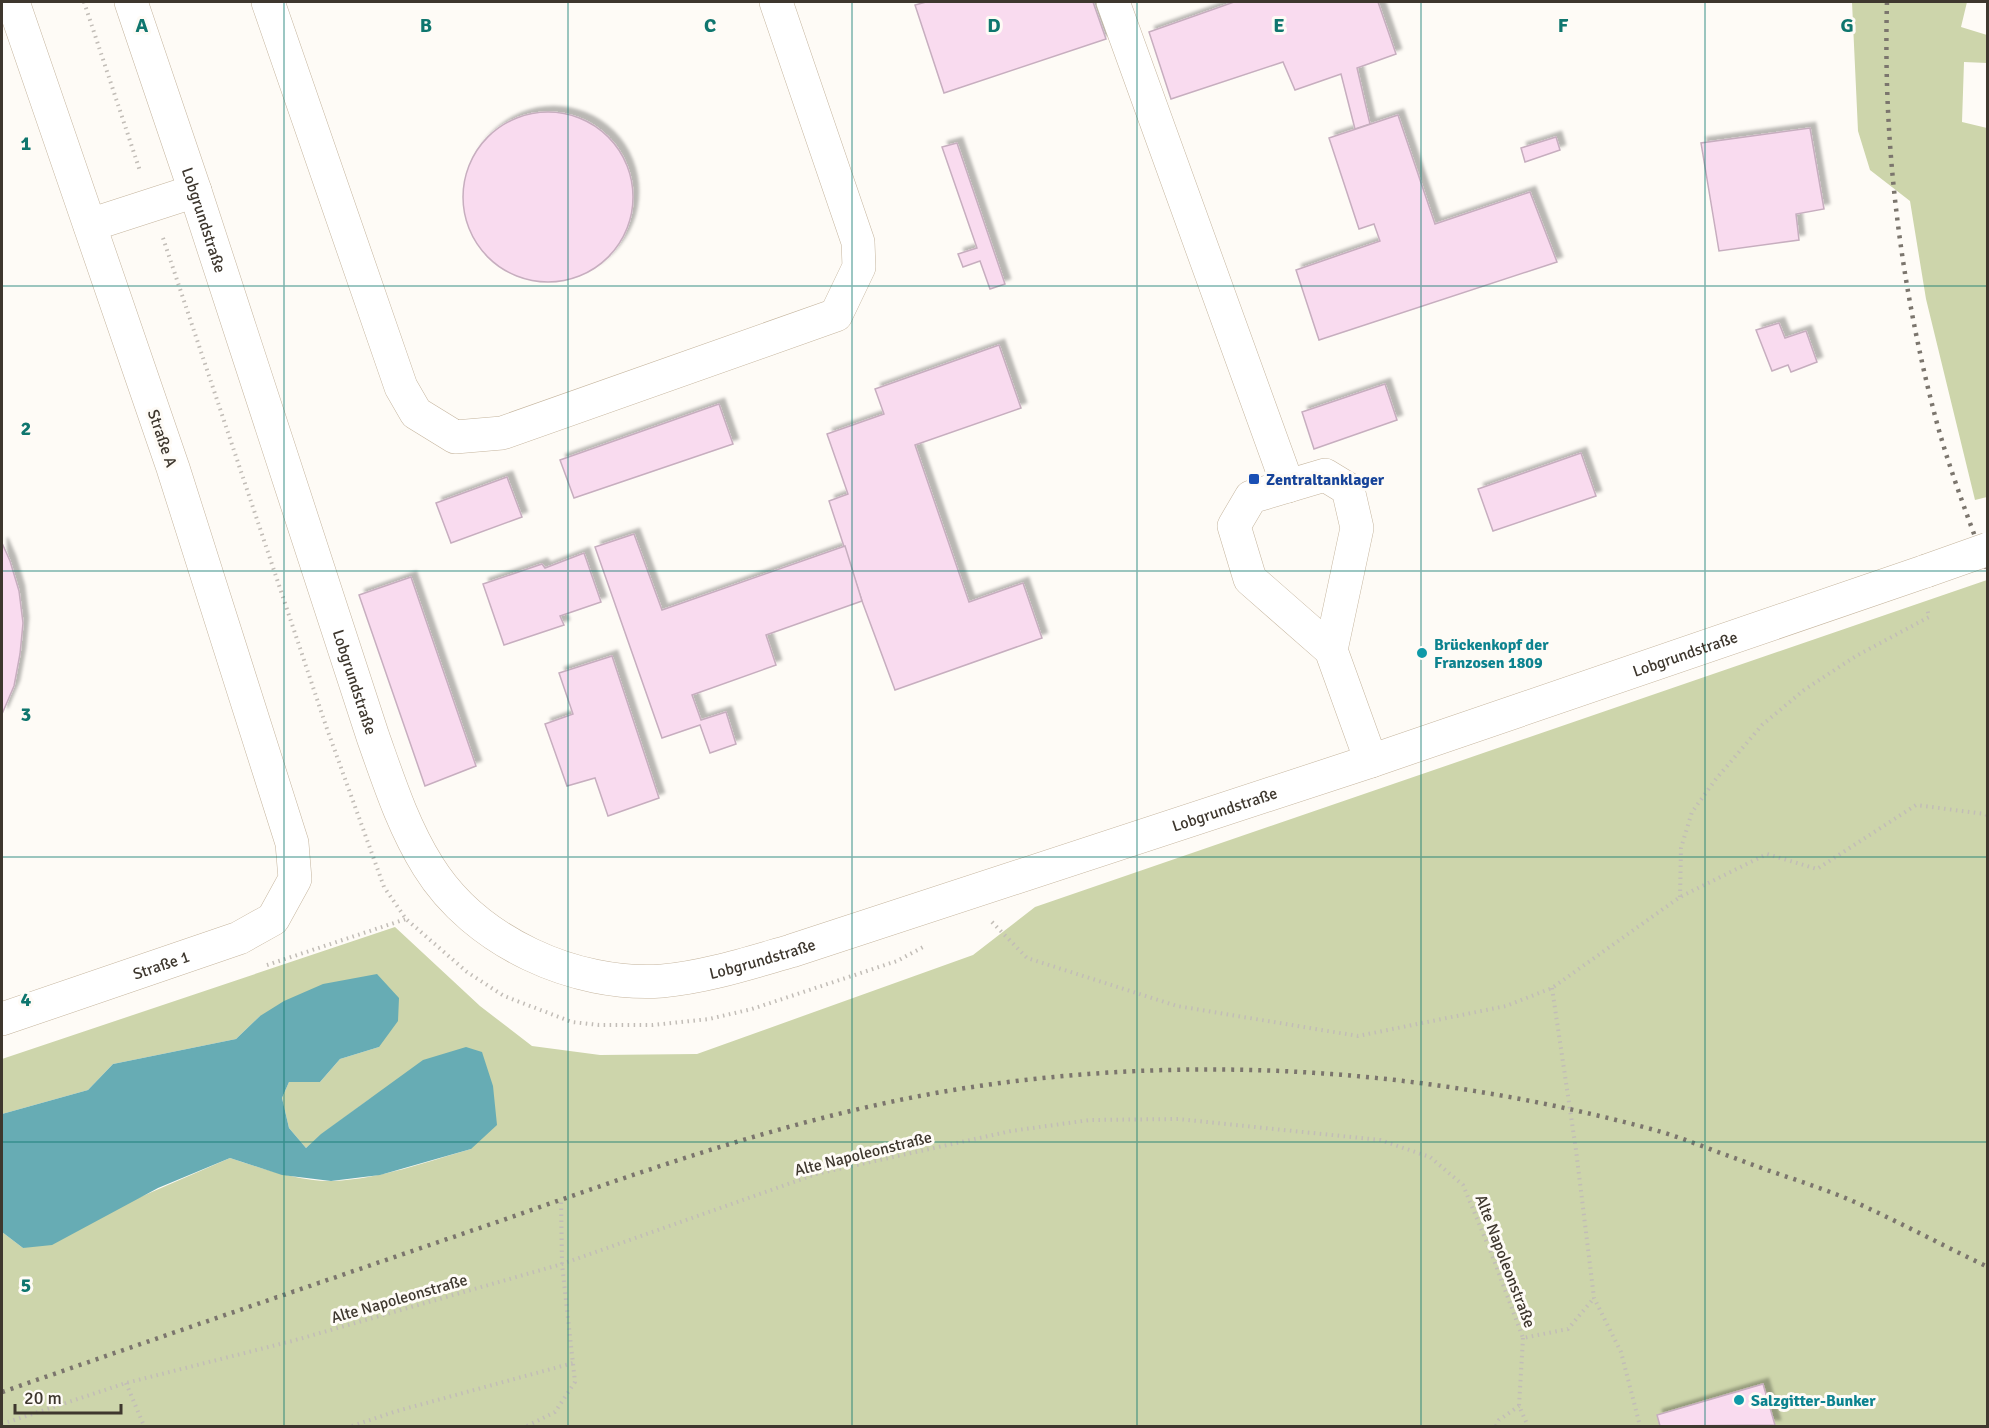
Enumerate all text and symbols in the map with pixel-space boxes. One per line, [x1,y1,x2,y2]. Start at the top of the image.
text: A [136,13,149,38]
text: B [420,13,432,38]
text: C [704,13,716,38]
text: D [987,13,1001,38]
text: E [1273,13,1285,38]
text: F [1558,13,1569,38]
text: G [1840,13,1854,38]
text: 1 [21,131,32,156]
street label: Lobgrundstraße [177,165,230,275]
street label: Straße A [143,407,181,470]
text: 2 [21,416,31,441]
place label: Zentraltanklager [1266,470,1385,490]
marker: Zentraltanklager [1247,472,1261,486]
street label: Lobgrundstraße [328,627,381,738]
street label: Lobgrundstraße [1630,627,1740,682]
place label: Brückenkopf der Franzosen 1809 [1434,635,1549,673]
marker: Brückenkopf der Franzosen 1809 [1415,646,1429,660]
text: 3 [21,702,31,727]
street label: Lobgrundstraße [1170,783,1280,836]
street label: Lobgrundstraße [707,935,818,984]
street label: Straße 1 [130,947,192,985]
text: 4 [21,987,32,1012]
street label: Alte Napoleonstraße [792,1127,934,1181]
street label: Alte Napoleonstraße [1470,1192,1540,1331]
street label: Alte Napoleonstraße [329,1270,470,1328]
text: 5 [21,1273,31,1298]
scale bar [15,1377,122,1415]
text: 20 m [24,1387,62,1409]
place label: Salzgitter-Bunker [1751,1391,1876,1411]
marker: Salzgitter-Bunker [1732,1393,1746,1407]

